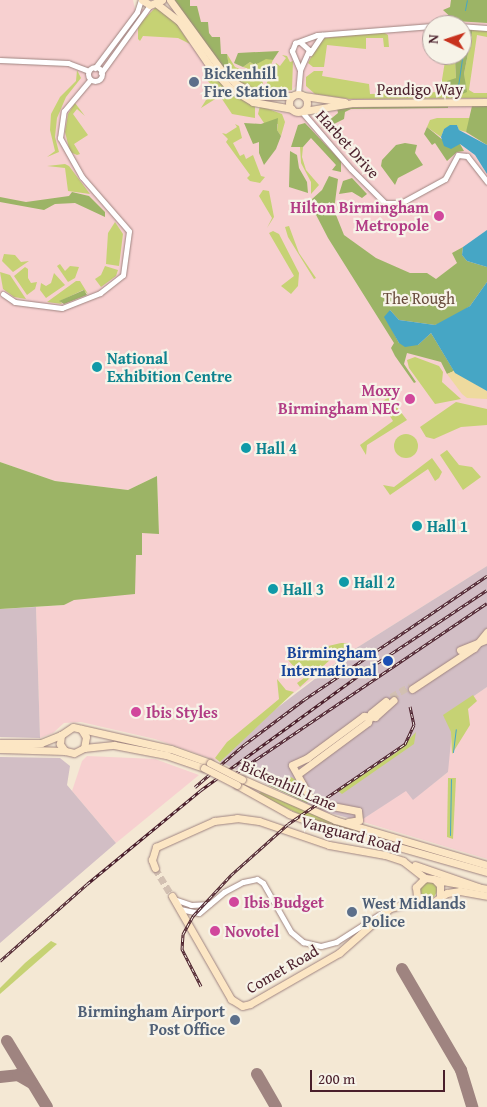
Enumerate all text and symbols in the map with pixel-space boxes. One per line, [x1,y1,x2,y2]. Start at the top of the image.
north arrow [422,15,472,65]
text: N [423,34,443,44]
place label: Bickenhill Fire Station [204,63,287,101]
marker: Bickenhill Fire Station [188,76,200,88]
street label: Pendigo Way [377,79,463,99]
street label: Harbet Drive [312,106,384,182]
place label: Hilton Birmingham Metropole [290,197,429,235]
marker: Hilton Birmingham Metropole [433,210,445,222]
park label: The Rough [383,288,455,308]
place label: National Exhibition Centre [107,348,232,386]
marker: National Exhibition Centre [91,361,103,373]
place label: Moxy Birmingham NEC [278,380,400,418]
marker: Moxy Birmingham NEC [404,393,416,405]
place label: Hall 4 [256,438,297,458]
marker: Hall 4 [240,442,252,454]
place label: Hall 1 [427,516,468,536]
marker: Hall 1 [411,520,423,532]
place label: Hall 2 [354,572,395,592]
marker: Hall 2 [338,576,350,588]
place label: Hall 3 [283,579,324,599]
marker: Hall 3 [267,583,279,595]
place label: Birmingham International [281,642,377,680]
marker: Birmingham International [381,654,395,668]
place label: Ibis Styles [146,702,218,722]
marker: Ibis Styles [130,706,142,718]
street label: Bickenhill Lane [238,755,340,815]
street label: Vanguard Road [299,811,403,857]
place label: Ibis Budget [244,892,324,912]
place label: West Midlands Police [362,893,466,931]
marker: Ibis Budget [228,896,240,908]
marker: West Midlands Police [346,906,358,918]
place label: Novotel [225,921,279,941]
marker: Novotel [209,925,221,937]
street label: Comet Road [243,941,321,997]
place label: Birmingham Airport Post Office [78,1001,225,1039]
marker: Birmingham Airport Post Office [229,1014,241,1026]
scale bar [312,1060,447,1092]
text: 200 m [318,1068,355,1089]

